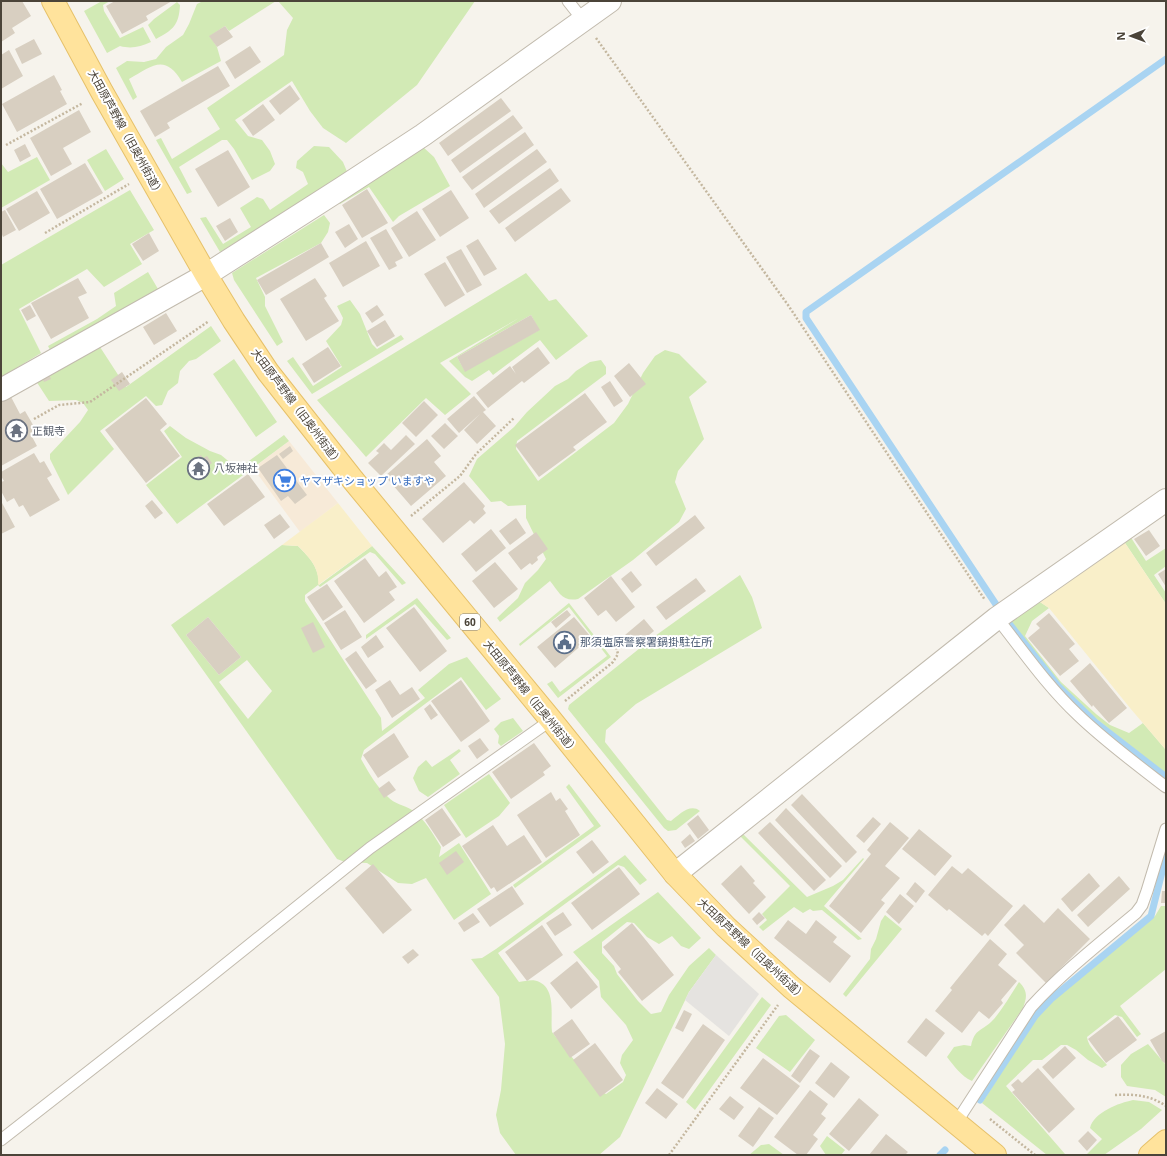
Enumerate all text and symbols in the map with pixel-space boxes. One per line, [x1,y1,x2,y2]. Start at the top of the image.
north arrow [1111,16,1151,56]
text: N [1113,32,1128,41]
street label: 大田原芦野線（旧奥州街道） [85,67,168,199]
street label: 大田原芦野線（旧奥州街道） [248,345,346,468]
temple icon: 正観寺 [4,418,30,444]
place label: 正観寺 [32,423,65,438]
temple icon: 八坂神社 [186,455,212,481]
place label: 八坂神社 [214,460,258,475]
supermarket icon: ヤマザキショップ いますや [272,468,298,494]
place label: ヤマザキショップ いますや [300,473,435,488]
road number: 60 [460,614,480,630]
public building icon: 那須塩原警察署鍋掛駐在所 [551,629,577,655]
place label: 那須塩原警察署鍋掛駐在所 [580,634,713,649]
street label: 大田原芦野線（旧奥州街道） [481,636,582,757]
street label: 大田原芦野線（旧奥州街道） [695,894,810,1003]

